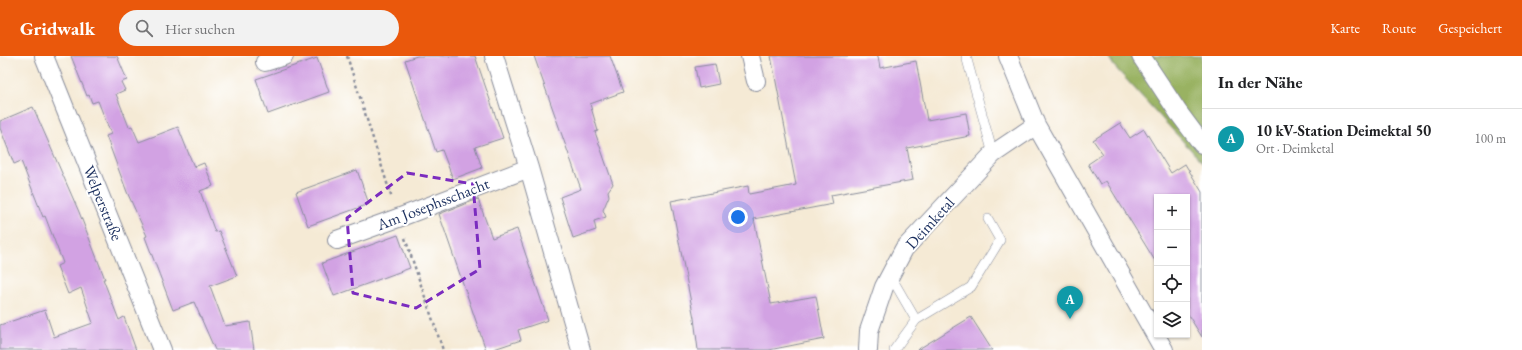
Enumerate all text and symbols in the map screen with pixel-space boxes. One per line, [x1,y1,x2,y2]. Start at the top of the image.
search box [119,10,399,46]
text: Gridwalk [20,16,95,41]
icon: search [133,17,155,39]
text: Hier suchen [165,19,235,38]
text: Karte [1330,19,1360,37]
text: Route [1382,19,1416,37]
text: Gespeichert [1438,19,1502,37]
text: In der Nähe [1218,71,1303,93]
text: 10 kV-Station Deimektal 50 [1256,121,1431,140]
text: A [1226,130,1236,147]
text: 100 m [1475,130,1506,147]
text: Ort · Deimketal [1256,140,1334,157]
street label: Welperstraße [78,162,128,244]
street label: Am Josephsschacht [373,173,492,235]
street label: Deimketal [901,192,959,254]
map controls [1154,194,1190,338]
button: + [1154,194,1190,230]
your location [728,207,748,227]
button: − [1154,230,1190,266]
button: locate [1154,266,1190,302]
pin: A [1057,286,1083,319]
button: layers [1154,302,1190,338]

